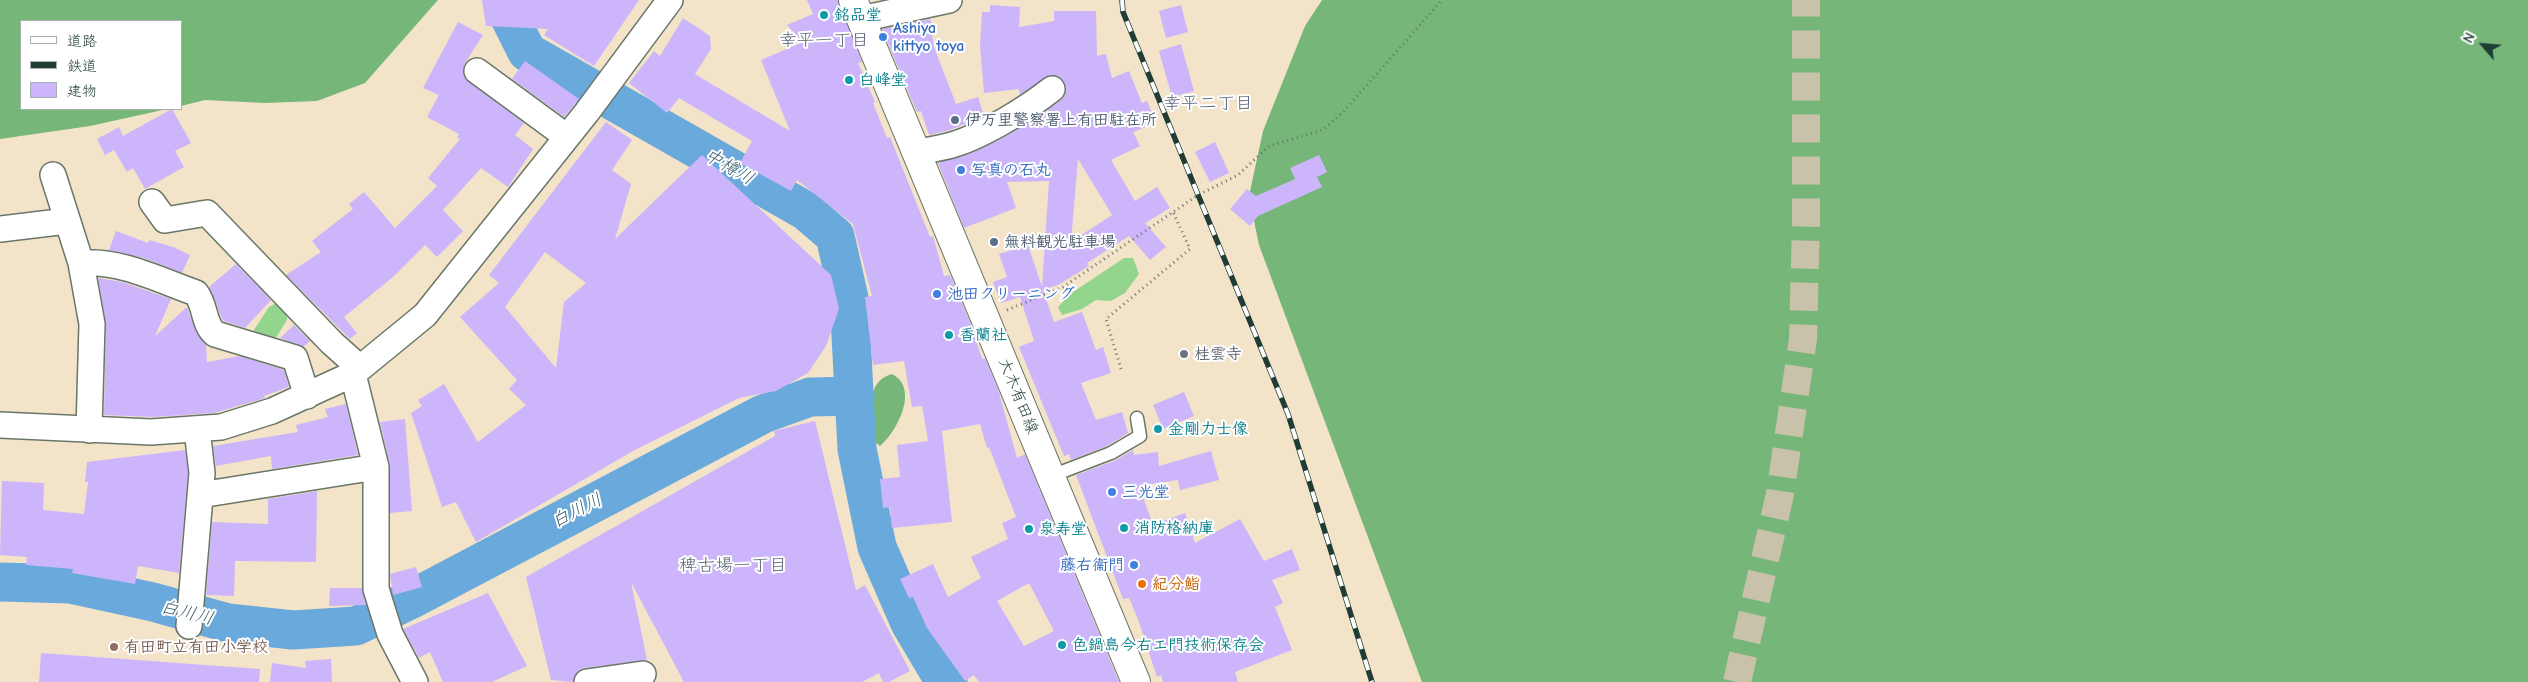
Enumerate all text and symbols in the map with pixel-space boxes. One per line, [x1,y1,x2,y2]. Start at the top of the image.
place label: 銘品堂 [834,5,882,25]
marker: 銘品堂 [818,9,830,21]
place label: Ashiya kittyo toya [893,18,964,56]
legend [20,20,182,110]
north arrow [2458,20,2508,70]
district label: 幸平一丁目 [779,30,869,52]
text: N [2460,30,2479,46]
marker: Ashiya kittyo toya [877,31,889,43]
text: 道路 [67,32,97,50]
text: 鉄道 [67,57,97,75]
place label: 白峰堂 [859,70,907,90]
marker: 白峰堂 [843,74,855,86]
text: 建物 [67,82,97,100]
district label: 幸平二丁目 [1163,93,1253,115]
place label: 伊万里警察署上有田駐在所 [965,110,1157,130]
marker: 伊万里警察署上有田駐在所 [949,114,961,126]
water label: 中樽川 [700,144,758,190]
place label: 写真の石丸 [971,160,1051,180]
marker: 写真の石丸 [955,164,967,176]
place label: 無料観光駐車場 [1004,232,1116,252]
marker: 無料観光駐車場 [988,236,1000,248]
place label: 池田クリーニング [947,284,1075,304]
marker: 池田クリーニング [931,288,943,300]
place label: 香蘭社 [959,325,1007,345]
marker: 香蘭社 [943,329,955,341]
place label: 桂雲寺 [1194,344,1242,364]
marker: 桂雲寺 [1178,348,1190,360]
street label: 大木有田線 [994,355,1042,437]
place label: 金剛力士像 [1168,419,1248,439]
marker: 金剛力士像 [1152,423,1164,435]
place label: 三光堂 [1122,482,1170,502]
marker: 三光堂 [1106,486,1118,498]
water label: 白川川 [548,489,606,533]
place label: 消防格納庫 [1134,518,1214,538]
place label: 泉寿堂 [1039,519,1087,539]
marker: 消防格納庫 [1118,522,1130,534]
marker: 泉寿堂 [1023,523,1035,535]
district label: 稗古場一丁目 [679,555,787,577]
place label: 藤右衞門 [1060,555,1124,575]
marker: 藤右衞門 [1128,559,1140,571]
place label: 紀分鮨 [1152,574,1200,594]
marker: 紀分鮨 [1136,578,1148,590]
water label: 白川川 [158,596,216,630]
place label: 色鍋島今右エ門技術保存会 [1072,635,1264,655]
place label: 有田町立有田小学校 [124,637,268,657]
marker: 色鍋島今右エ門技術保存会 [1056,639,1068,651]
marker: 有田町立有田小学校 [108,641,120,653]

